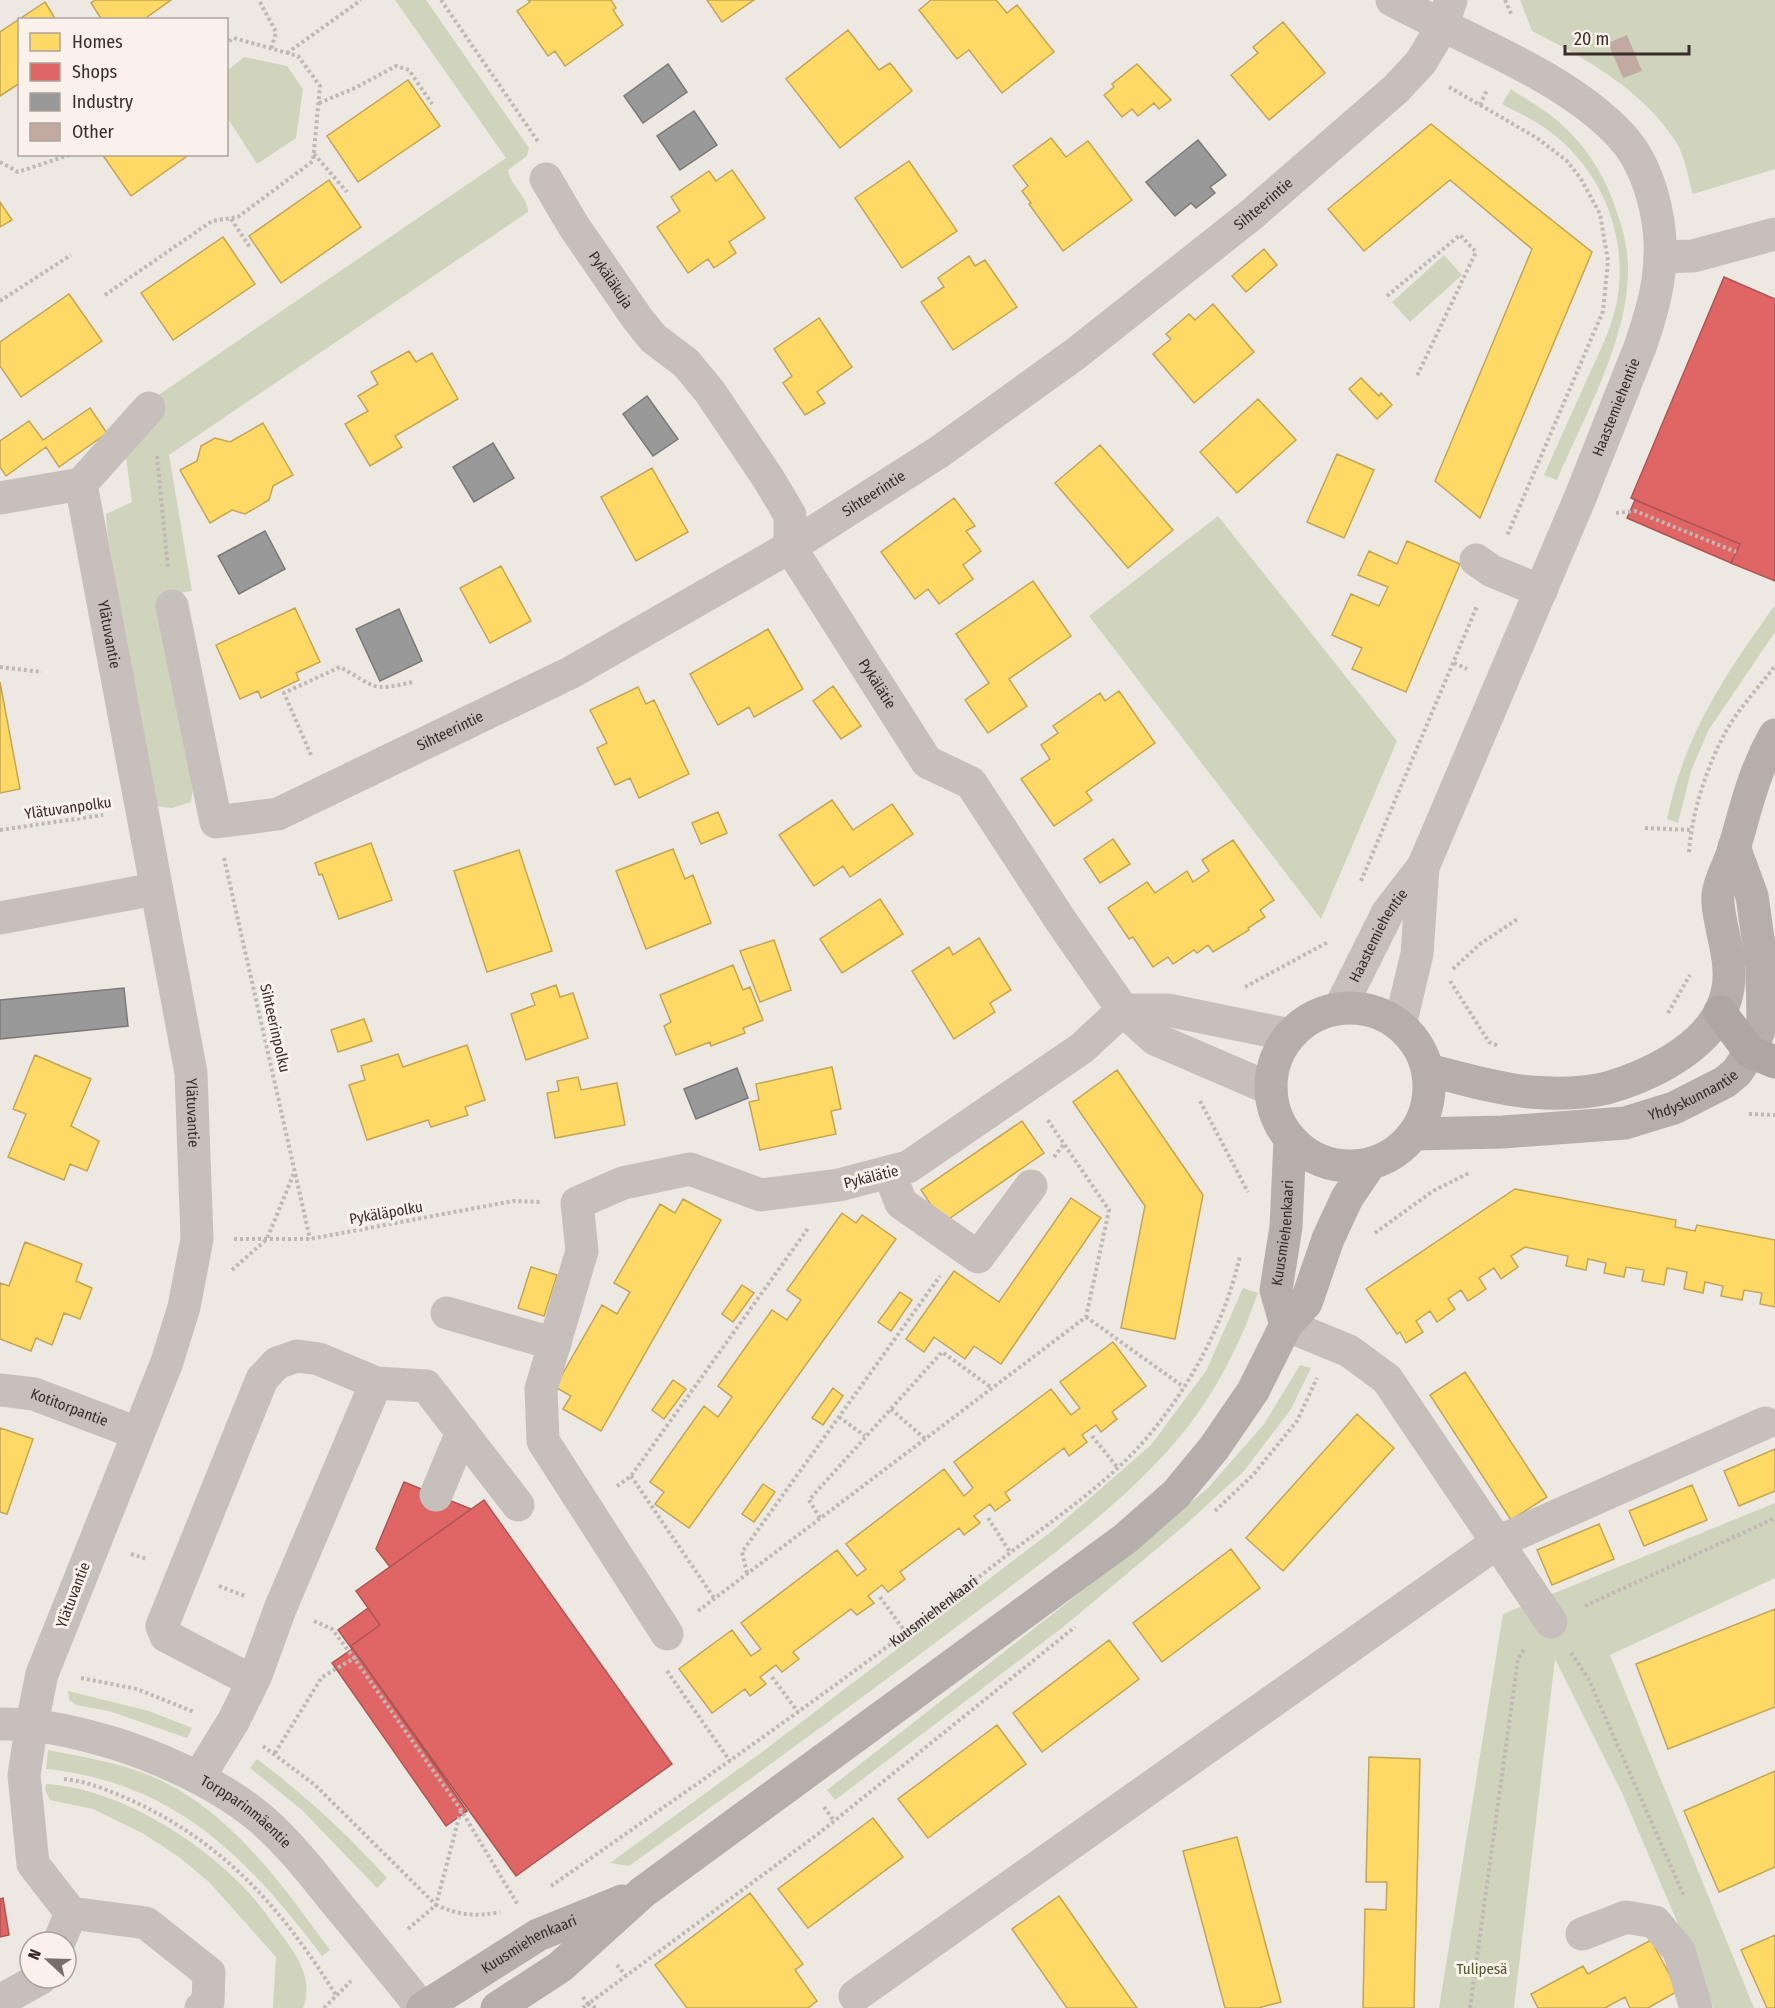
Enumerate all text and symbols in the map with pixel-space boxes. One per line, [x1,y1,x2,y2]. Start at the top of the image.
legend [18,18,228,156]
scale bar [1565,18,1690,56]
text: 20 m [1574,28,1609,50]
text: Homes [72,31,123,53]
text: Shops [72,61,117,83]
text: Industry [72,91,133,113]
text: Other [72,121,115,143]
street label: Sihteerintie [1230,174,1297,234]
street label: Pykäläkuja [585,248,637,312]
street label: Haastemiehentie [1588,355,1644,459]
street label: Sihteerintie [839,467,909,521]
street label: Ylätuvantie [94,599,124,670]
street label: Pykälätie [855,656,900,712]
street label: Sihteerintie [414,707,486,755]
street label: Ylätuvanpolku [23,793,113,823]
street label: Haastemiehentie [1345,885,1412,985]
street label: Sihteerinpolku [256,982,294,1074]
street label: Yhdyskunnantie [1646,1066,1742,1124]
street label: Ylätuvantie [182,1078,203,1148]
street label: Pykälätie [842,1162,900,1192]
street label: Kuusmiehenkaari [1268,1180,1297,1287]
street label: Pykäläpolku [348,1198,424,1228]
street label: Kotitorpantie [28,1385,111,1430]
street label: Ylätuvantie [52,1559,94,1631]
street label: Kuusmiehenkaari [886,1572,982,1651]
street label: Torpparinmäentie [197,1772,295,1852]
street label: Kuusmiehenkaari [478,1911,579,1978]
north arrow [18,1930,78,1990]
text: N [24,1947,45,1963]
park label: Tulipesä [1457,1960,1507,1978]

